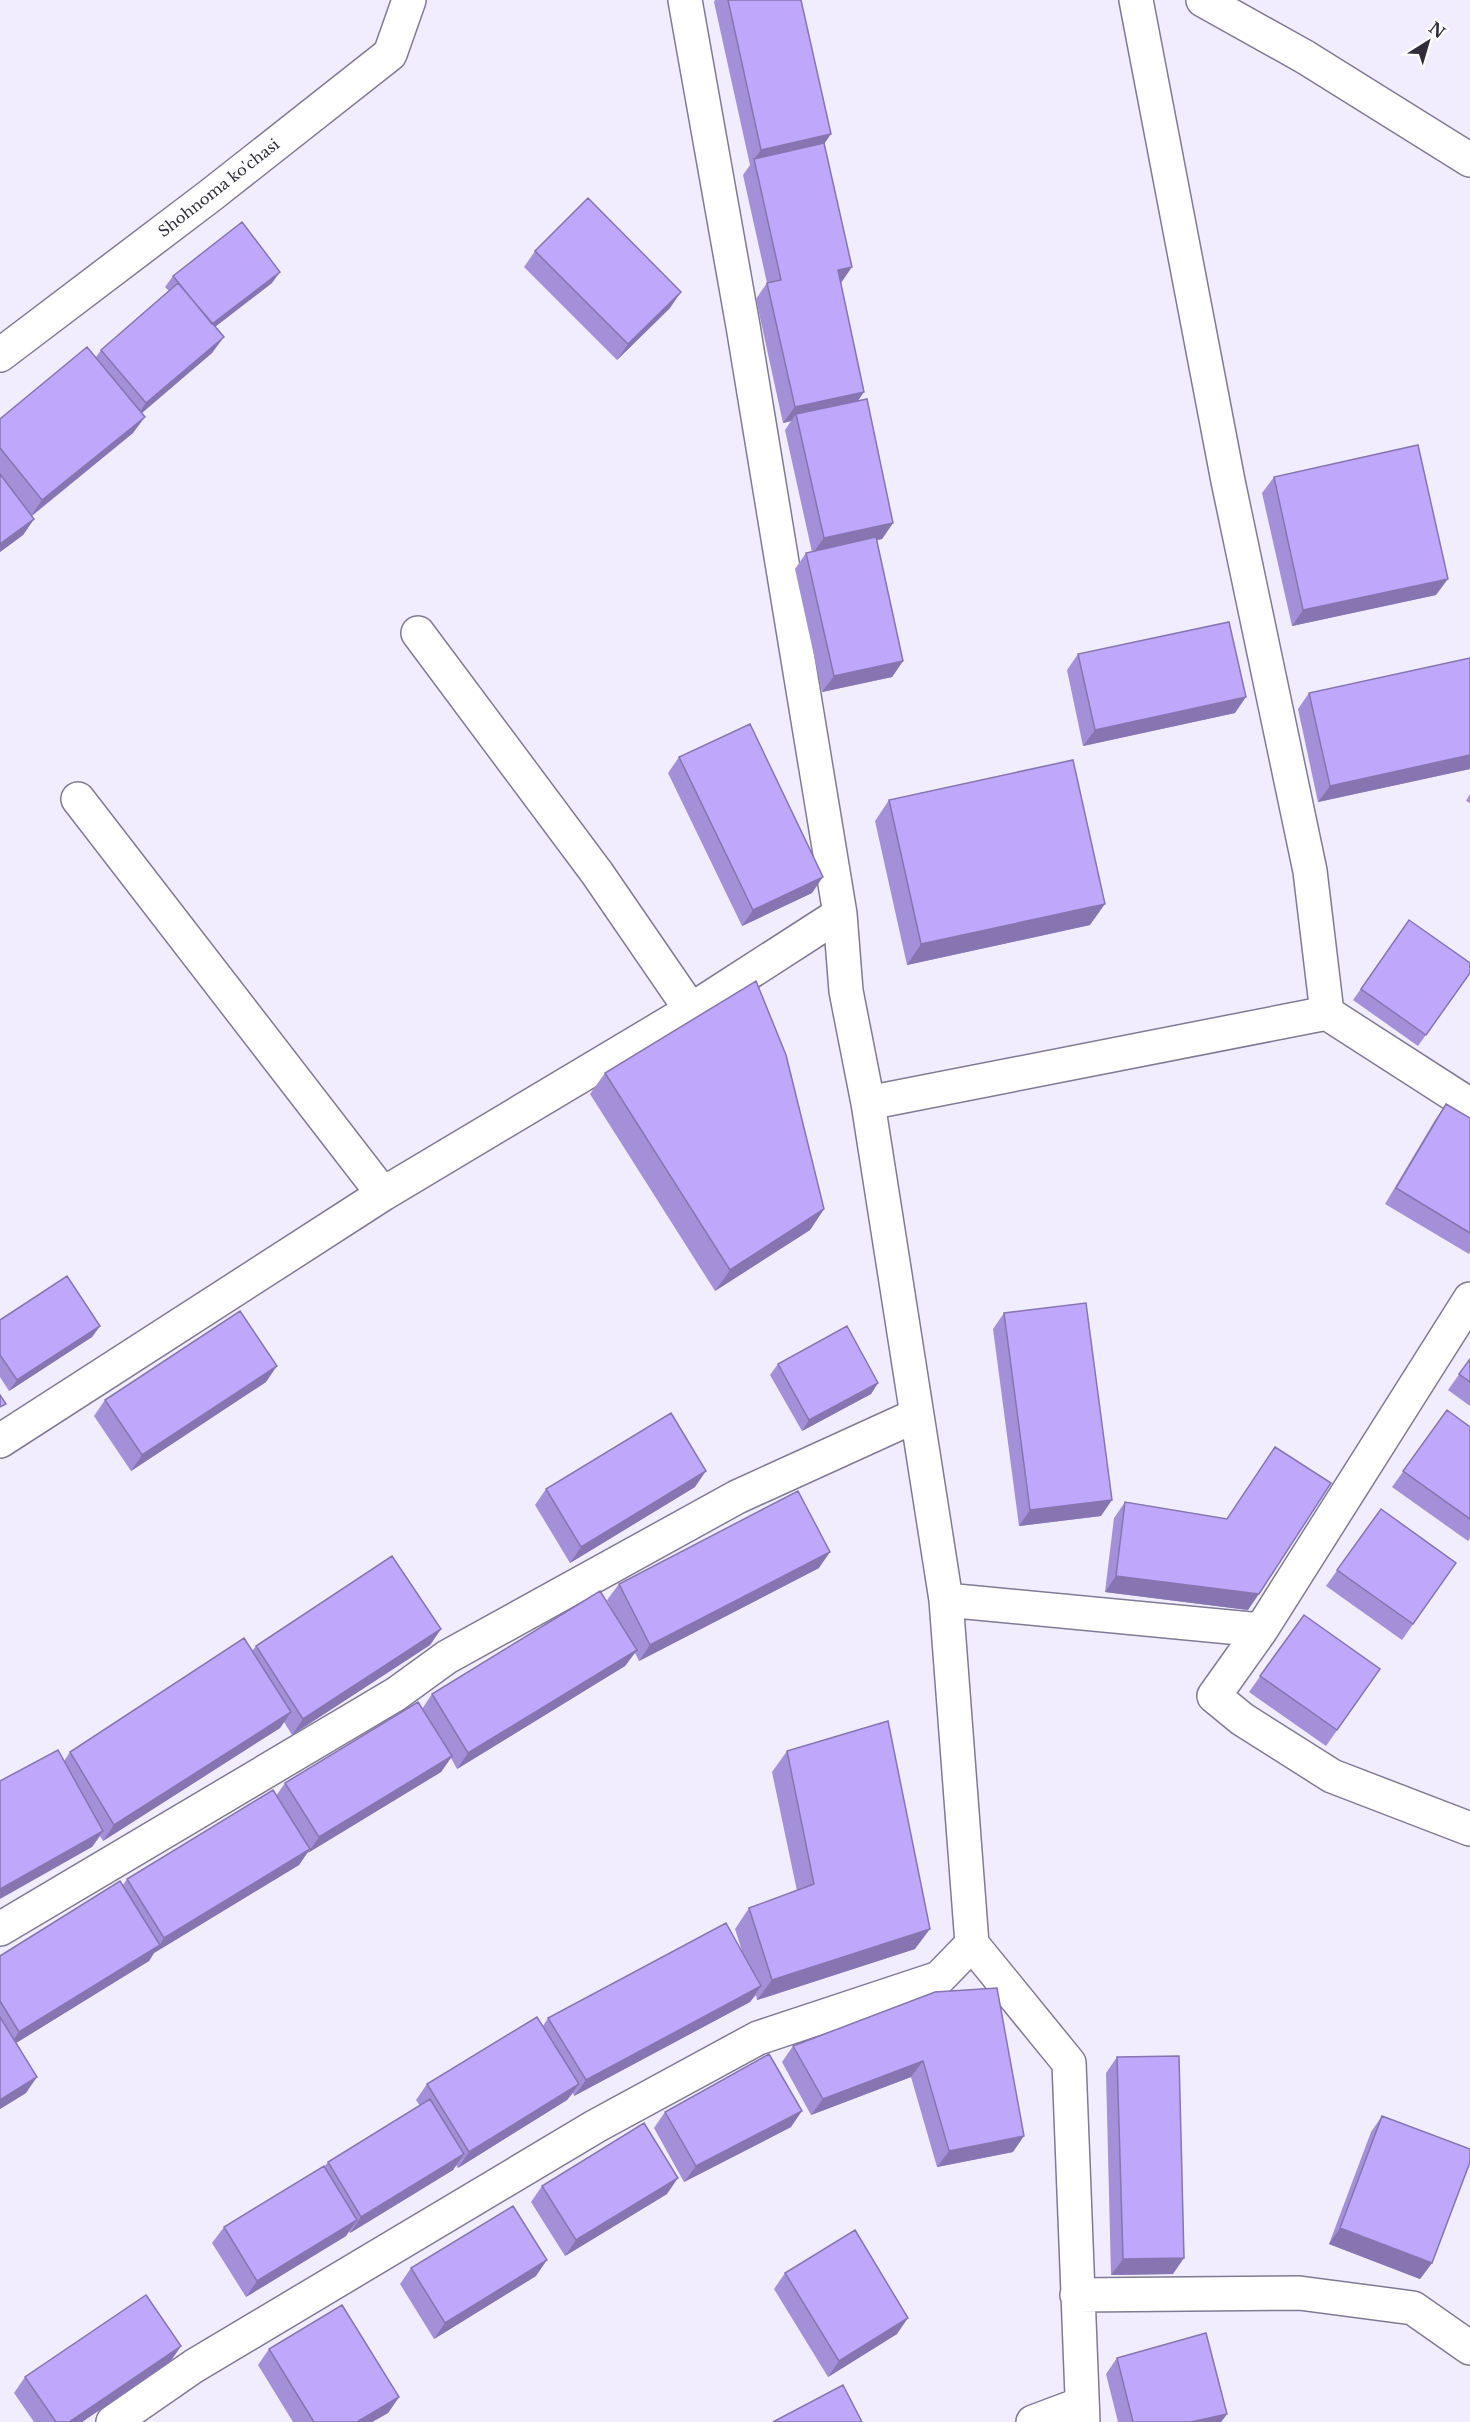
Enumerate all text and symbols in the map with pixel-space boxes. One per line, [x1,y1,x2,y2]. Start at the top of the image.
north arrow [1398,12,1458,72]
text: N [1425,18,1449,43]
street label: Shohnoma ko'chasi [154,134,283,241]

